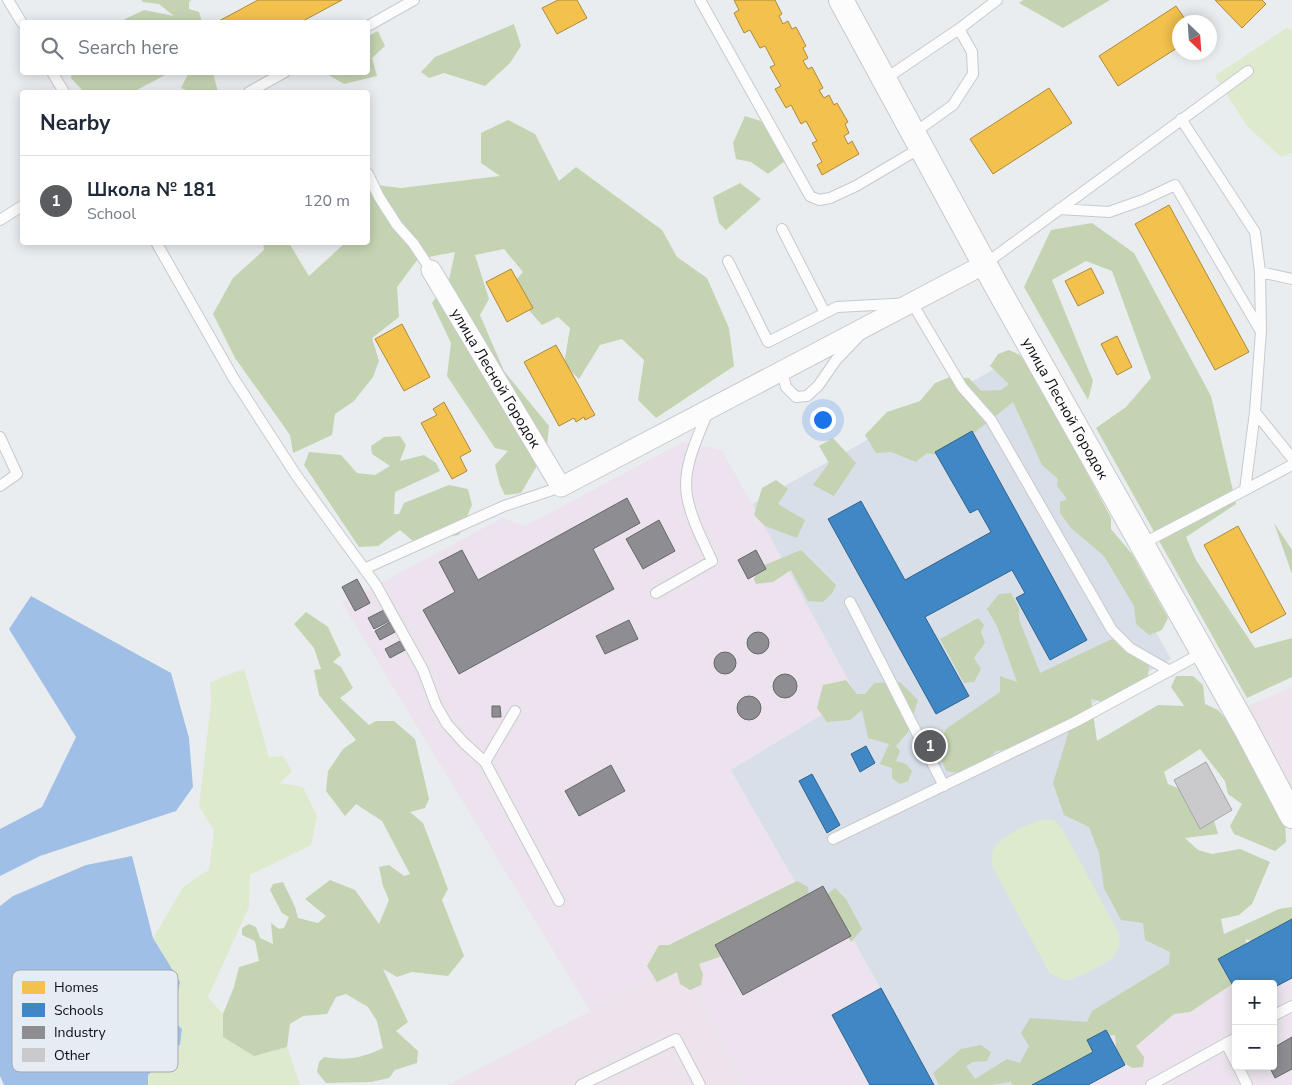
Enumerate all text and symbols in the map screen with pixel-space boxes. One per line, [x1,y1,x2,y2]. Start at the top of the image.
north arrow [1172,15,1217,60]
search box [20,20,370,75]
icon: search [38,34,66,62]
text: Search here [78,35,179,61]
text: Nearby [40,109,110,137]
text: Школа № 181 [87,177,216,203]
text: 1 [51,190,61,212]
text: 120 m [303,190,350,212]
text: School [87,203,136,225]
street label: улица Лесной Городок [446,304,545,452]
street label: улица Лесной Городок [1018,334,1113,483]
your location [810,407,836,433]
pin: 1 [914,727,946,765]
legend [12,970,178,1072]
text: Homes [54,978,99,997]
map controls [1232,980,1277,1070]
button: + [1232,980,1277,1025]
text: Schools [54,1001,104,1020]
text: Industry [54,1023,107,1042]
button: − [1232,1025,1277,1070]
text: Other [54,1046,90,1065]

